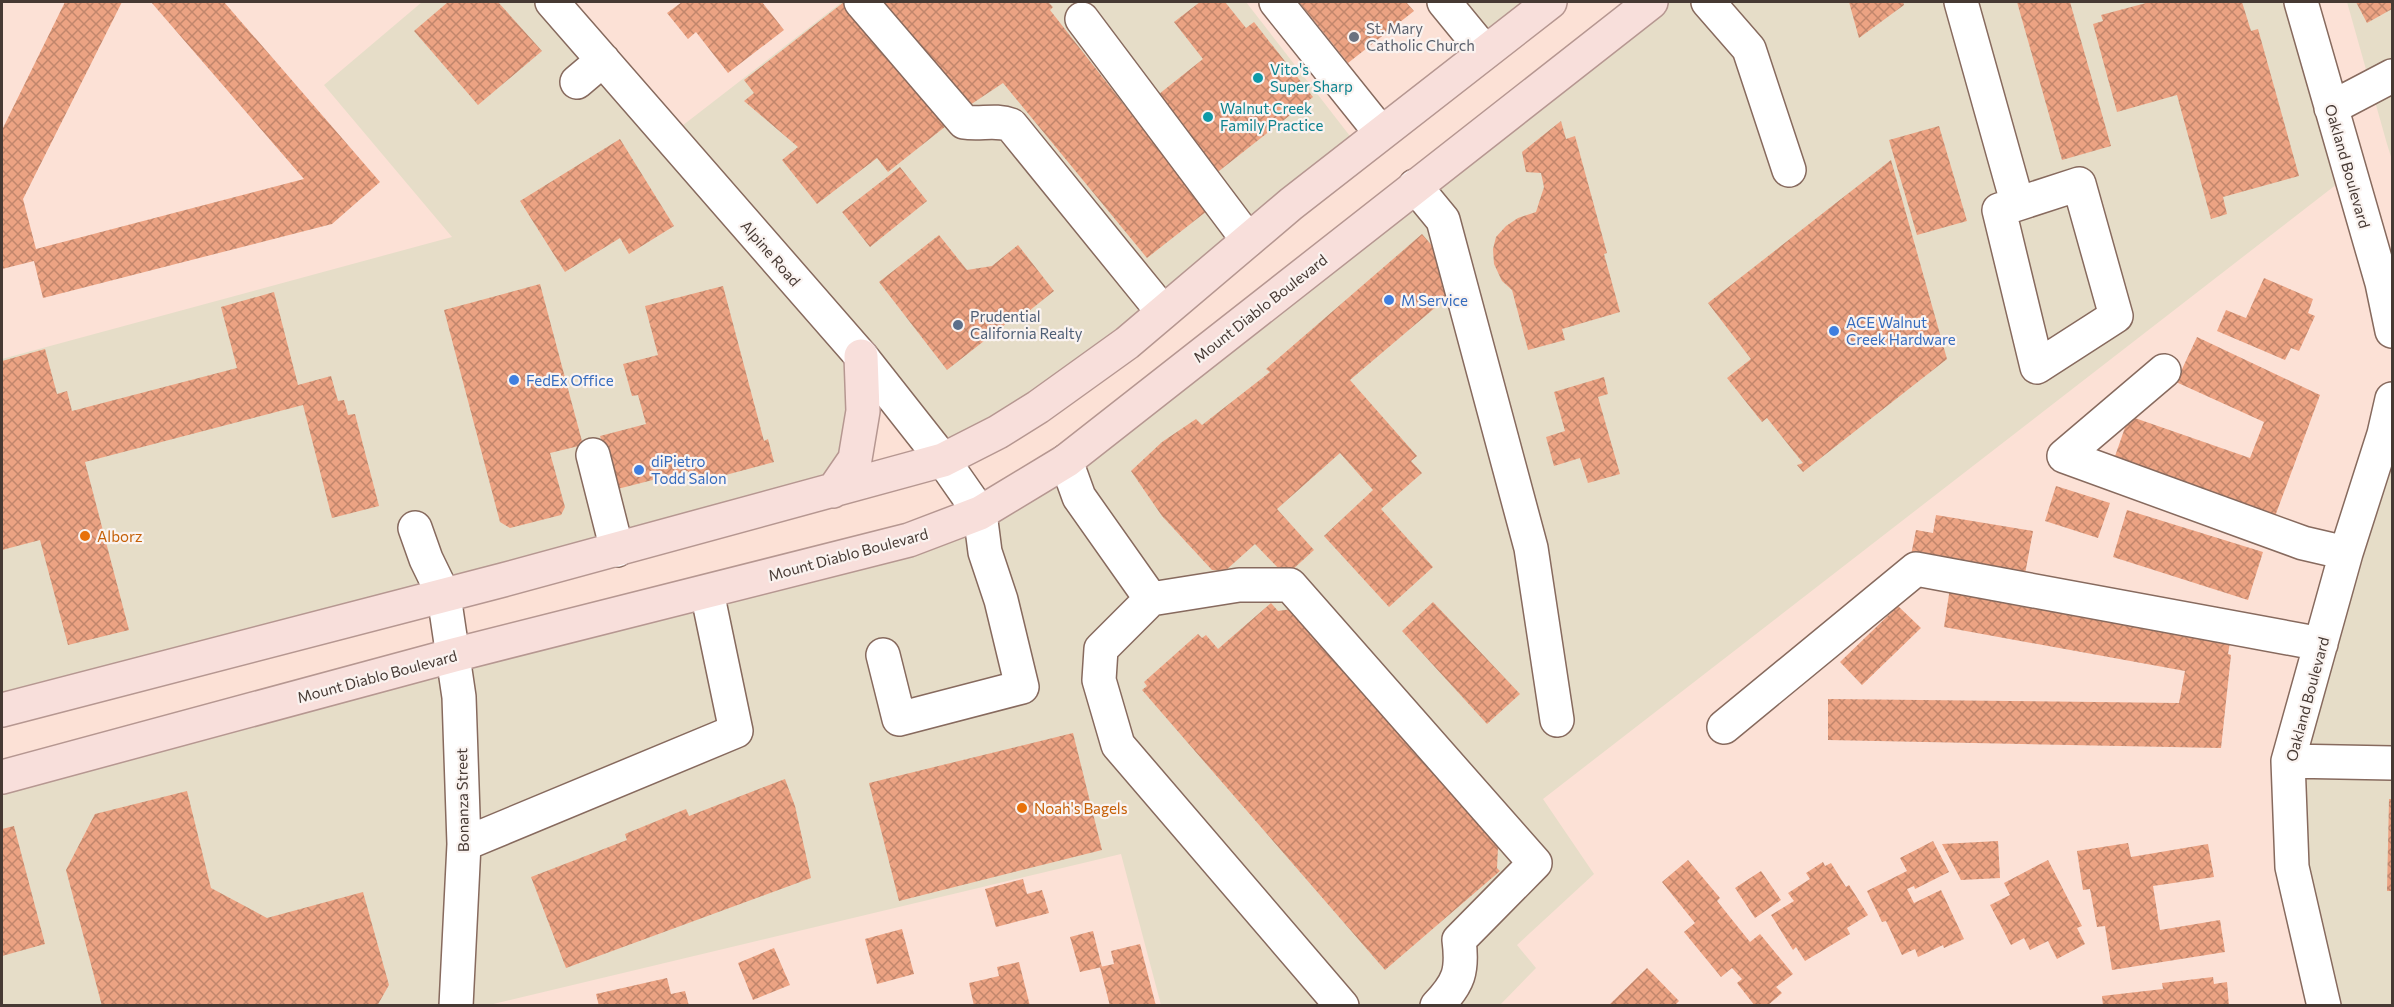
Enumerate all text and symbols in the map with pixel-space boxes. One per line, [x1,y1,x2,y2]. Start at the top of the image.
place label: St. Mary Catholic Church [1366,19,1475,54]
marker: St. Mary Catholic Church [1347,30,1361,44]
place label: Vito's Super Sharp [1270,60,1353,95]
marker: Vito's Super Sharp [1251,71,1265,85]
place label: Walnut Creek Family Practice [1220,99,1323,134]
street label: Oakland Boulevard [2322,102,2374,230]
marker: Walnut Creek Family Practice [1201,110,1215,124]
street label: Alpine Road [738,216,804,290]
street label: Mount Diablo Boulevard [1189,250,1331,366]
place label: M Service [1401,291,1468,309]
marker: M Service [1382,293,1396,307]
place label: Prudential California Realty [970,307,1083,342]
place label: ACE Walnut Creek Hardware [1846,313,1956,348]
marker: Prudential California Realty [951,318,965,332]
marker: ACE Walnut Creek Hardware [1827,324,1841,338]
place label: FedEx Office [526,371,614,389]
marker: FedEx Office [507,373,521,387]
place label: diPietro Todd Salon [651,452,727,487]
marker: diPietro Todd Salon [632,463,646,477]
street label: Mount Diablo Boulevard [766,524,930,584]
place label: Alborz [97,527,142,545]
marker: Alborz [78,529,92,543]
street label: Oakland Boulevard [2282,635,2332,763]
street label: Mount Diablo Boulevard [295,646,459,706]
street label: Bonanza Street [452,748,472,852]
place label: Noah's Bagels [1034,799,1128,817]
marker: Noah's Bagels [1015,801,1029,815]

